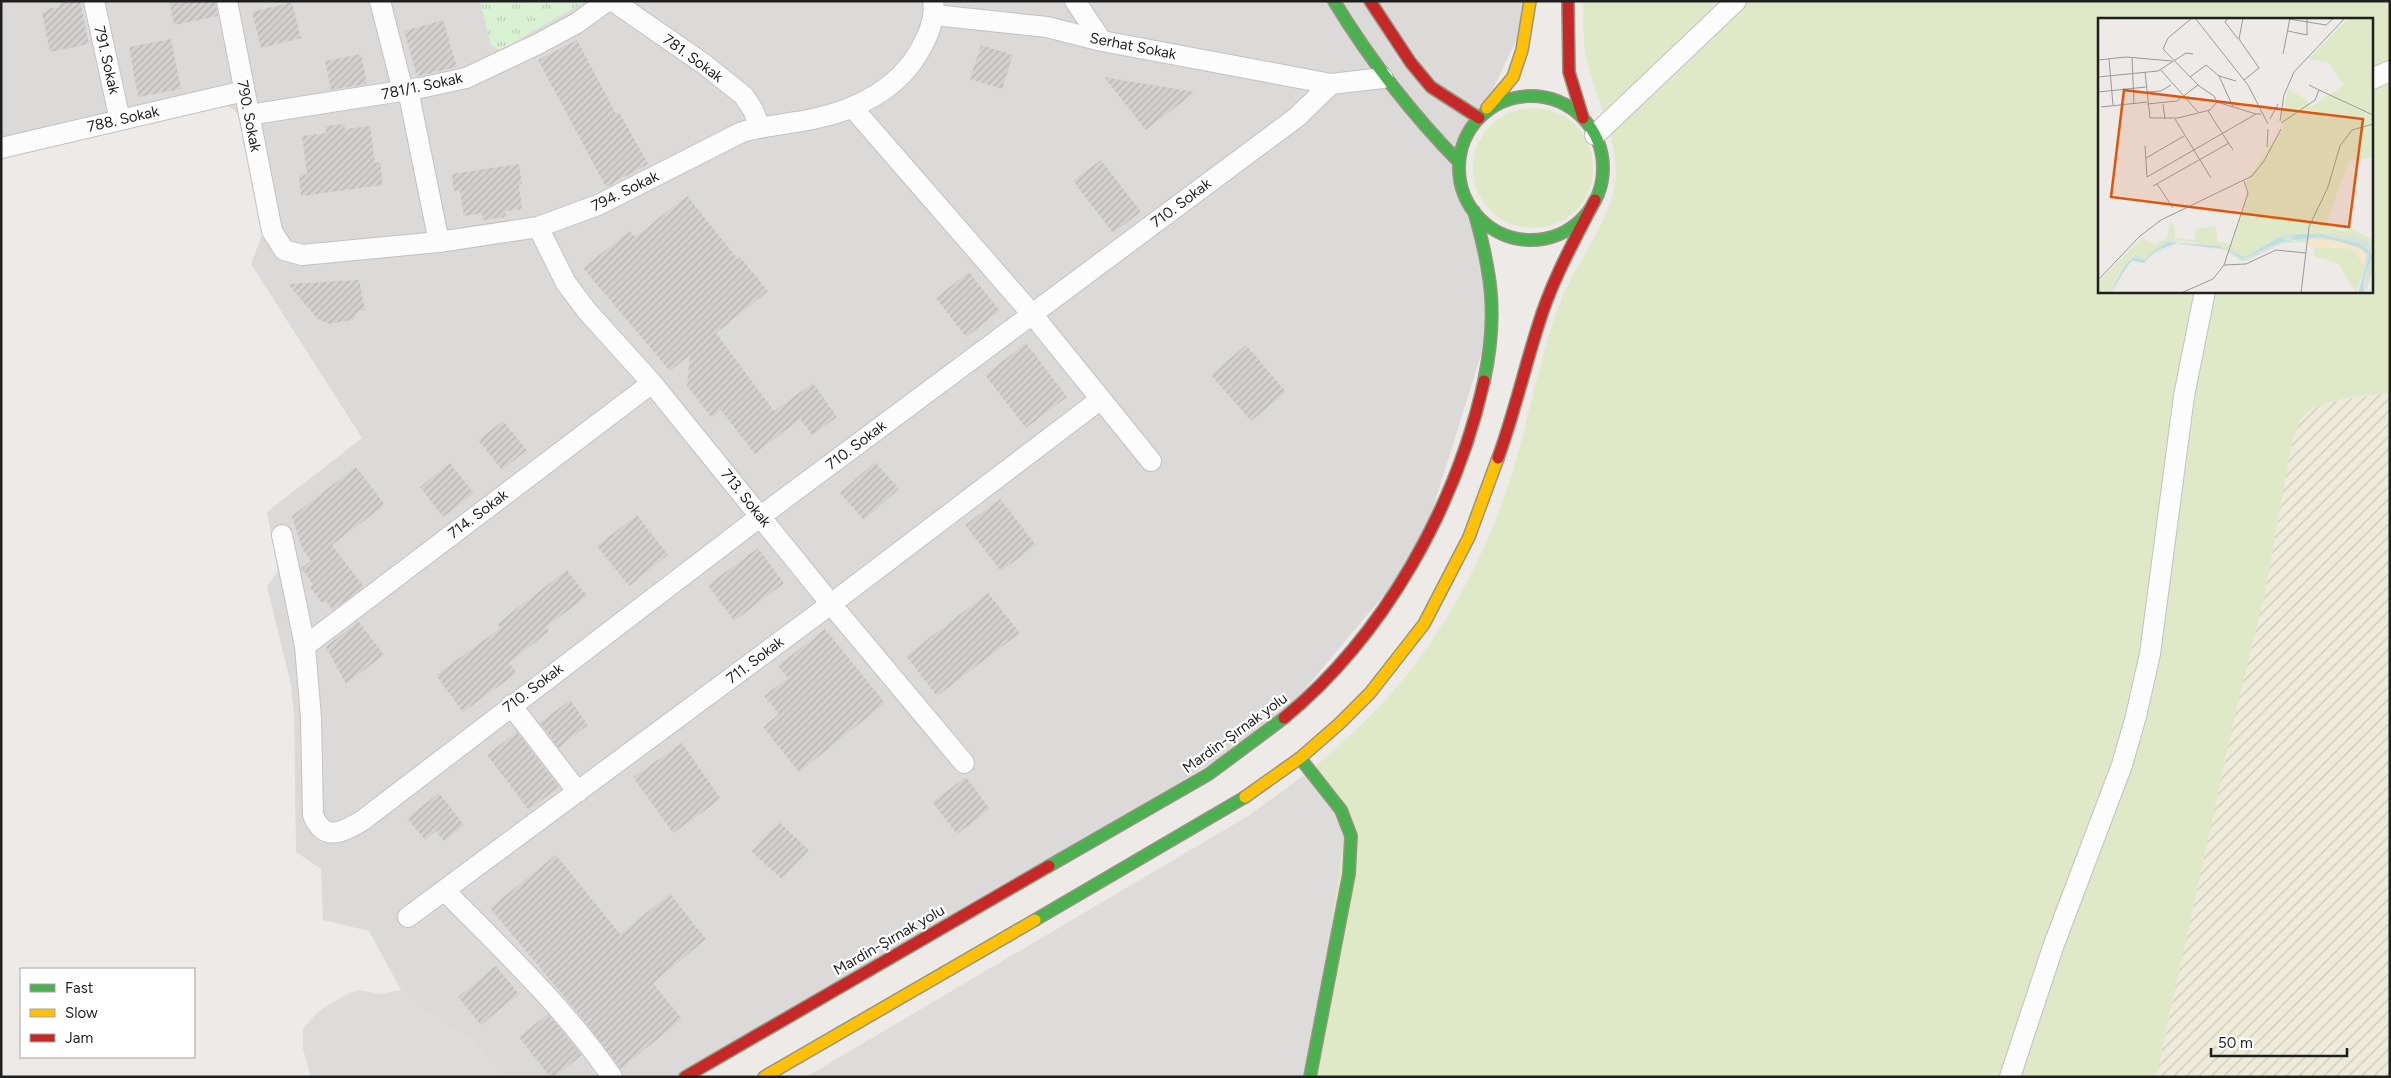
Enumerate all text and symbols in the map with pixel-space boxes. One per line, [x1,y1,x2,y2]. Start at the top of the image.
inset map [2098,18,2374,292]
street label: 791. Sokak [90,24,124,97]
street label: Serhat Sokak [1088,29,1179,63]
street label: 781. Sokak [659,30,727,86]
street label: 781/1. Sokak [380,68,465,103]
street label: 790. Sokak [233,78,265,154]
street label: 788. Sokak [85,102,161,136]
street label: 794. Sokak [588,167,662,215]
street label: 710. Sokak [1147,174,1215,231]
street label: 710. Sokak [822,416,890,473]
street label: 713. Sokak [717,465,775,531]
street label: 714. Sokak [444,485,512,542]
street label: 711. Sokak [723,632,788,687]
street label: 710. Sokak [499,659,567,716]
street label: Mardin-Şırnak yolu [1179,689,1291,777]
street label: Mardin-Şırnak yolu [830,901,948,979]
legend [20,968,195,1058]
text: Fast [65,979,94,997]
text: Slow [65,1004,98,1022]
scale bar [2211,1026,2347,1058]
text: Jam [65,1029,93,1047]
text: 50 m [2218,1034,2253,1052]

